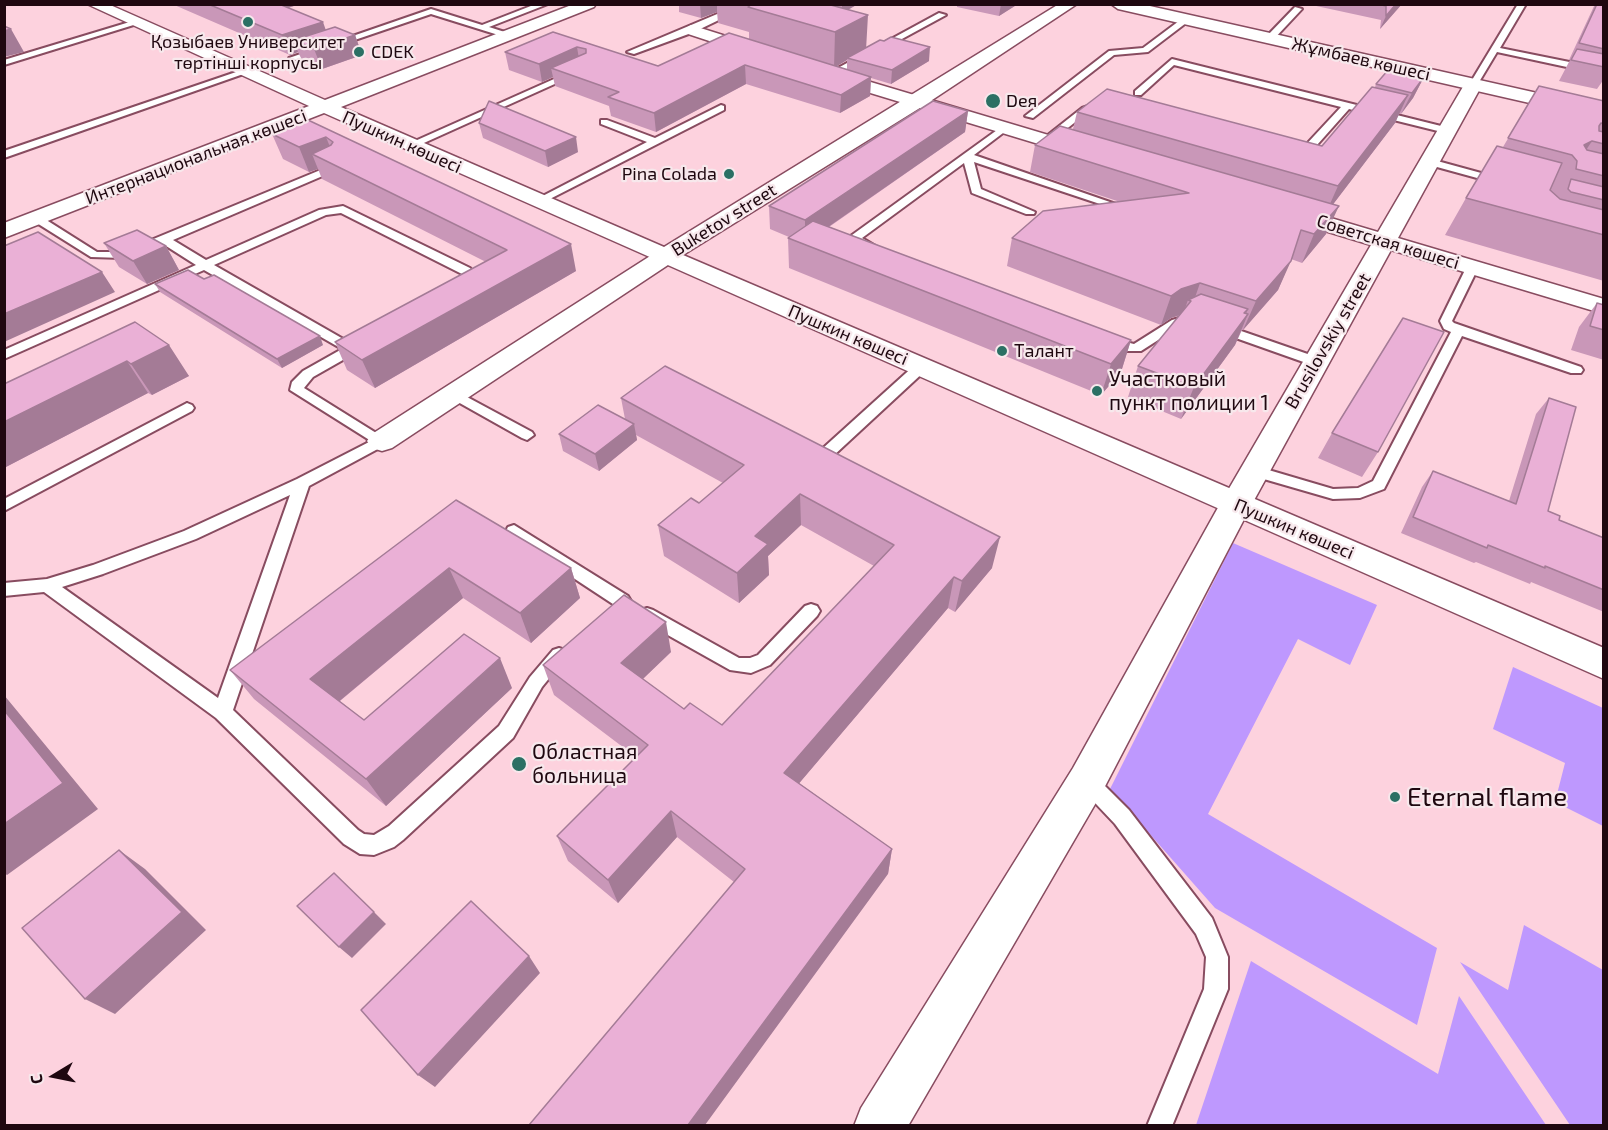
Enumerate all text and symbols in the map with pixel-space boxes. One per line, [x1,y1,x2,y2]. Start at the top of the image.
marker: Қозыбаев Университет төртінші корпусы [241,15,255,29]
place label: Қозыбаев Университет төртінші корпусы [151,31,345,74]
street label: Жұмбаев көшесі [1290,33,1432,85]
place label: CDEK [371,41,414,63]
marker: CDEK [352,45,366,59]
place label: Deя [1006,90,1037,112]
marker: Deя [984,92,1002,110]
street label: Интернациональная көшесі [82,105,310,209]
street label: Пушкин көшесі [339,106,465,178]
place label: Pina Colada [622,163,717,185]
marker: Pina Colada [722,167,736,181]
street label: Buketov street [668,179,780,261]
street label: Советская көшесі [1314,210,1462,274]
street label: Brusilovskiy street [1280,269,1376,413]
street label: Пушкин көшесі [785,300,911,370]
place label: Талант [1014,340,1074,362]
marker: Талант [995,344,1009,358]
place label: Участковый пункт полиции 1 [1109,366,1269,416]
marker: Участковый пункт полиции 1 [1090,384,1104,398]
street label: Пушкин көшесі [1231,494,1357,564]
place label: Областная больница [532,739,637,789]
marker: Областная больница [510,755,528,773]
place label: Eternal flame [1407,781,1567,813]
marker: Eternal flame [1388,790,1402,804]
north arrow [24,1046,84,1106]
text: С [26,1073,46,1086]

